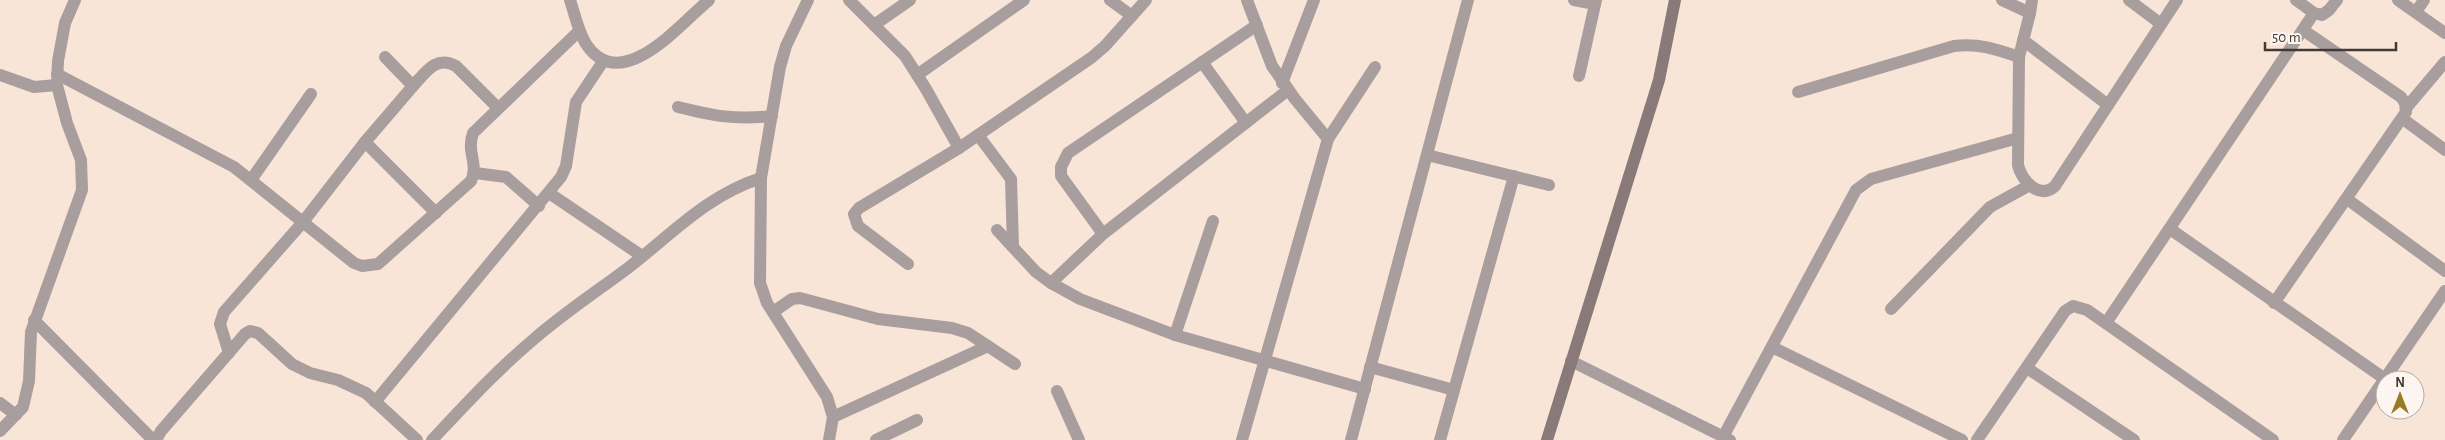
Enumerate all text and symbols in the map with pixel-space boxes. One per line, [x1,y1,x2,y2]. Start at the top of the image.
scale bar [2265,20,2396,52]
text: 50 m [2272,30,2301,45]
north arrow [2375,370,2425,420]
text: N [2395,376,2405,390]

